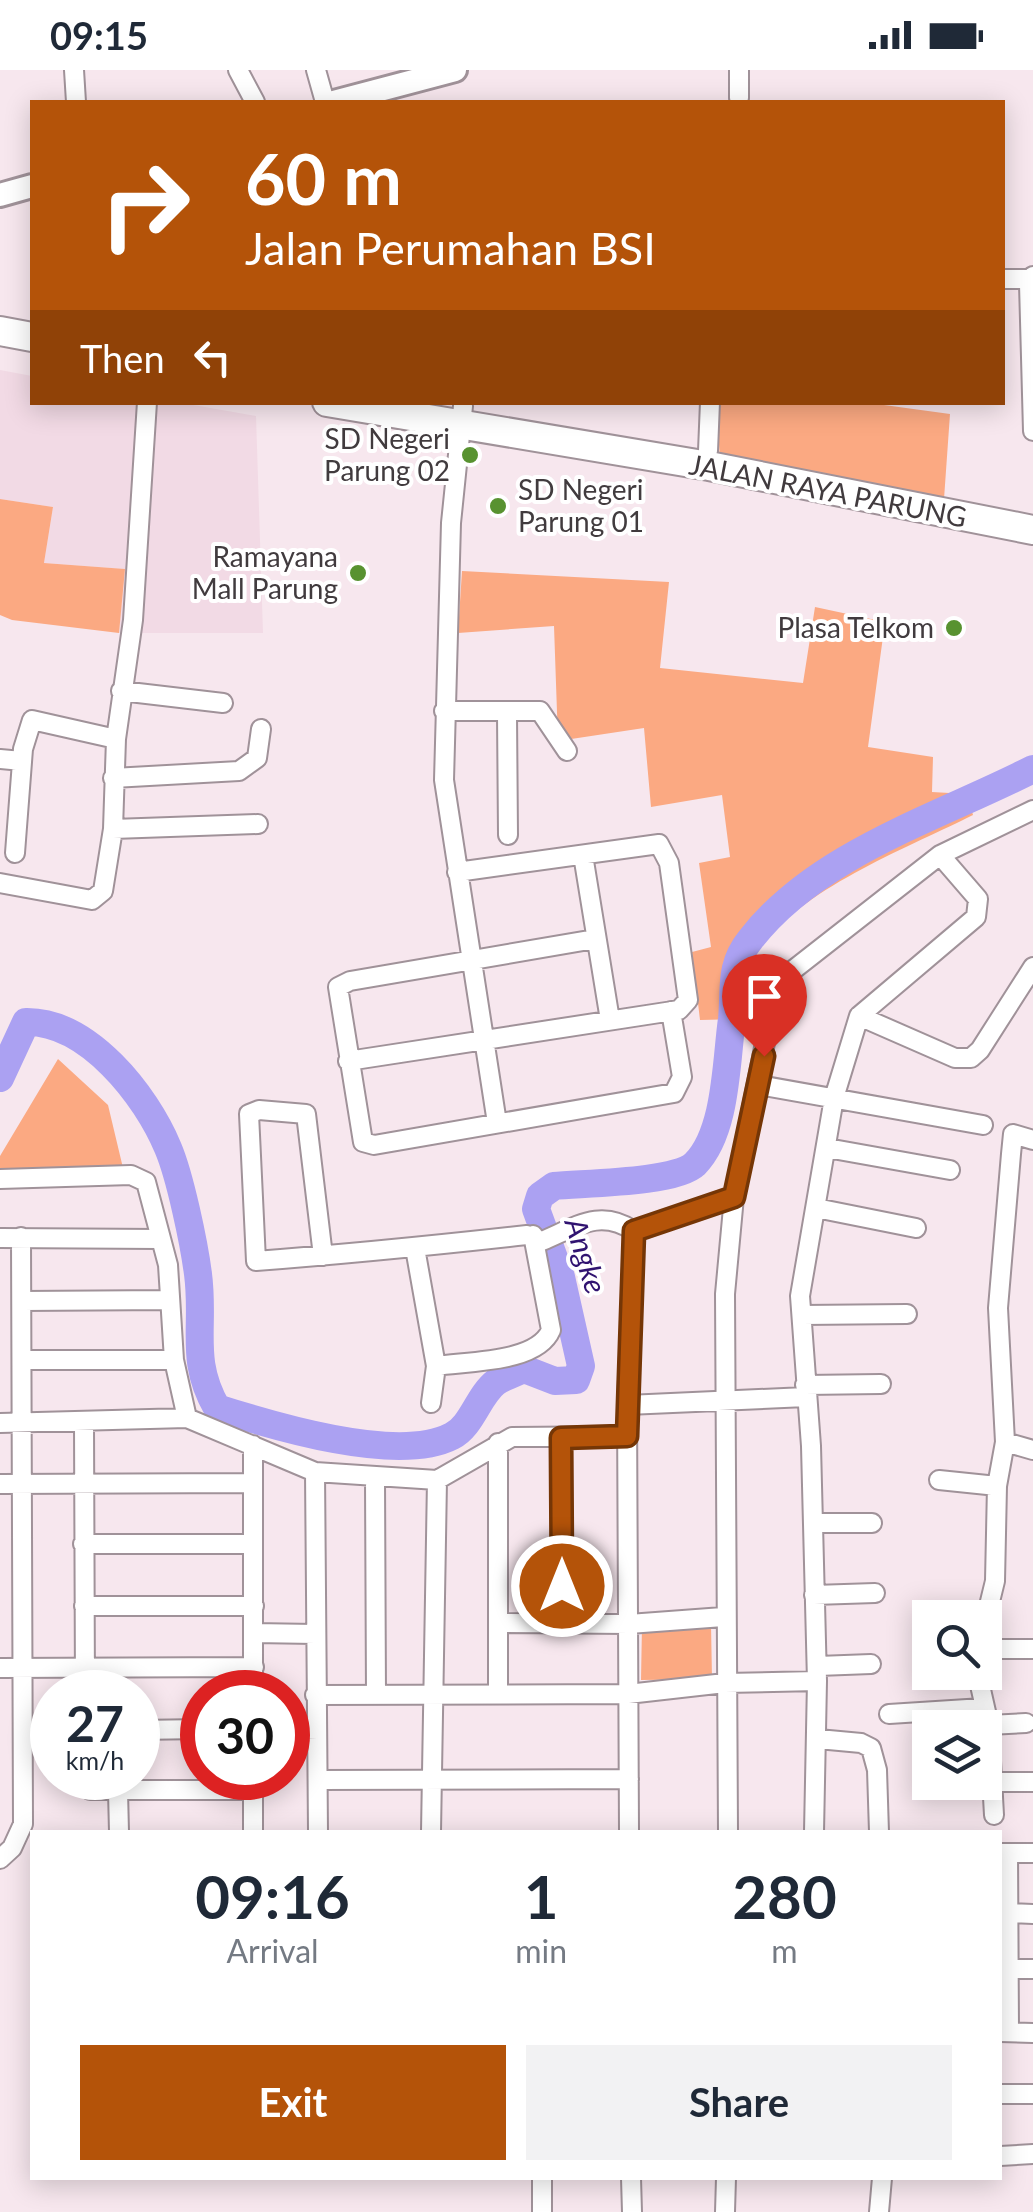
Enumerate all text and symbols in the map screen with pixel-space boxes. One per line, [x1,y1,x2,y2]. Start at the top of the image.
text: 09:15 [50,12,148,58]
text: 60 m [245,136,402,220]
icon: right [80,140,210,270]
text: Jalan Perumahan BSI [245,221,656,275]
icon: left [185,330,240,385]
text: Then [80,335,165,381]
place label: SD Negeri Parung 02 [324,421,450,487]
marker: SD Negeri Parung 02 [459,444,481,466]
street label: JALAN RAYA PARUNG [687,446,970,534]
place label: SD Negeri Parung 01 [518,472,644,538]
marker: SD Negeri Parung 01 [487,495,509,517]
place label: Ramayana Mall Parung [192,539,338,605]
marker: Ramayana Mall Parung [347,562,369,584]
place label: Plasa Telkom [778,610,934,644]
marker: Plasa Telkom [943,617,965,639]
pin [722,954,807,1057]
icon: arrive [737,969,792,1024]
water label: Angke [558,1212,615,1298]
position arrow [510,1534,614,1638]
map controls [912,1600,1002,1800]
button: search [912,1600,1002,1690]
speed limit sign: 30 [180,1670,310,1800]
text: 27 [66,1693,124,1753]
button: layers [912,1710,1002,1800]
text: km/h [66,1745,124,1775]
text: 09:16 [195,1860,350,1932]
text: 1 [524,1860,559,1932]
text: 280 [732,1860,837,1932]
text: Arrival [226,1931,319,1970]
text: min [515,1931,567,1970]
text: m [771,1931,798,1970]
button: Exit [80,2045,506,2160]
button: Share [526,2045,952,2160]

